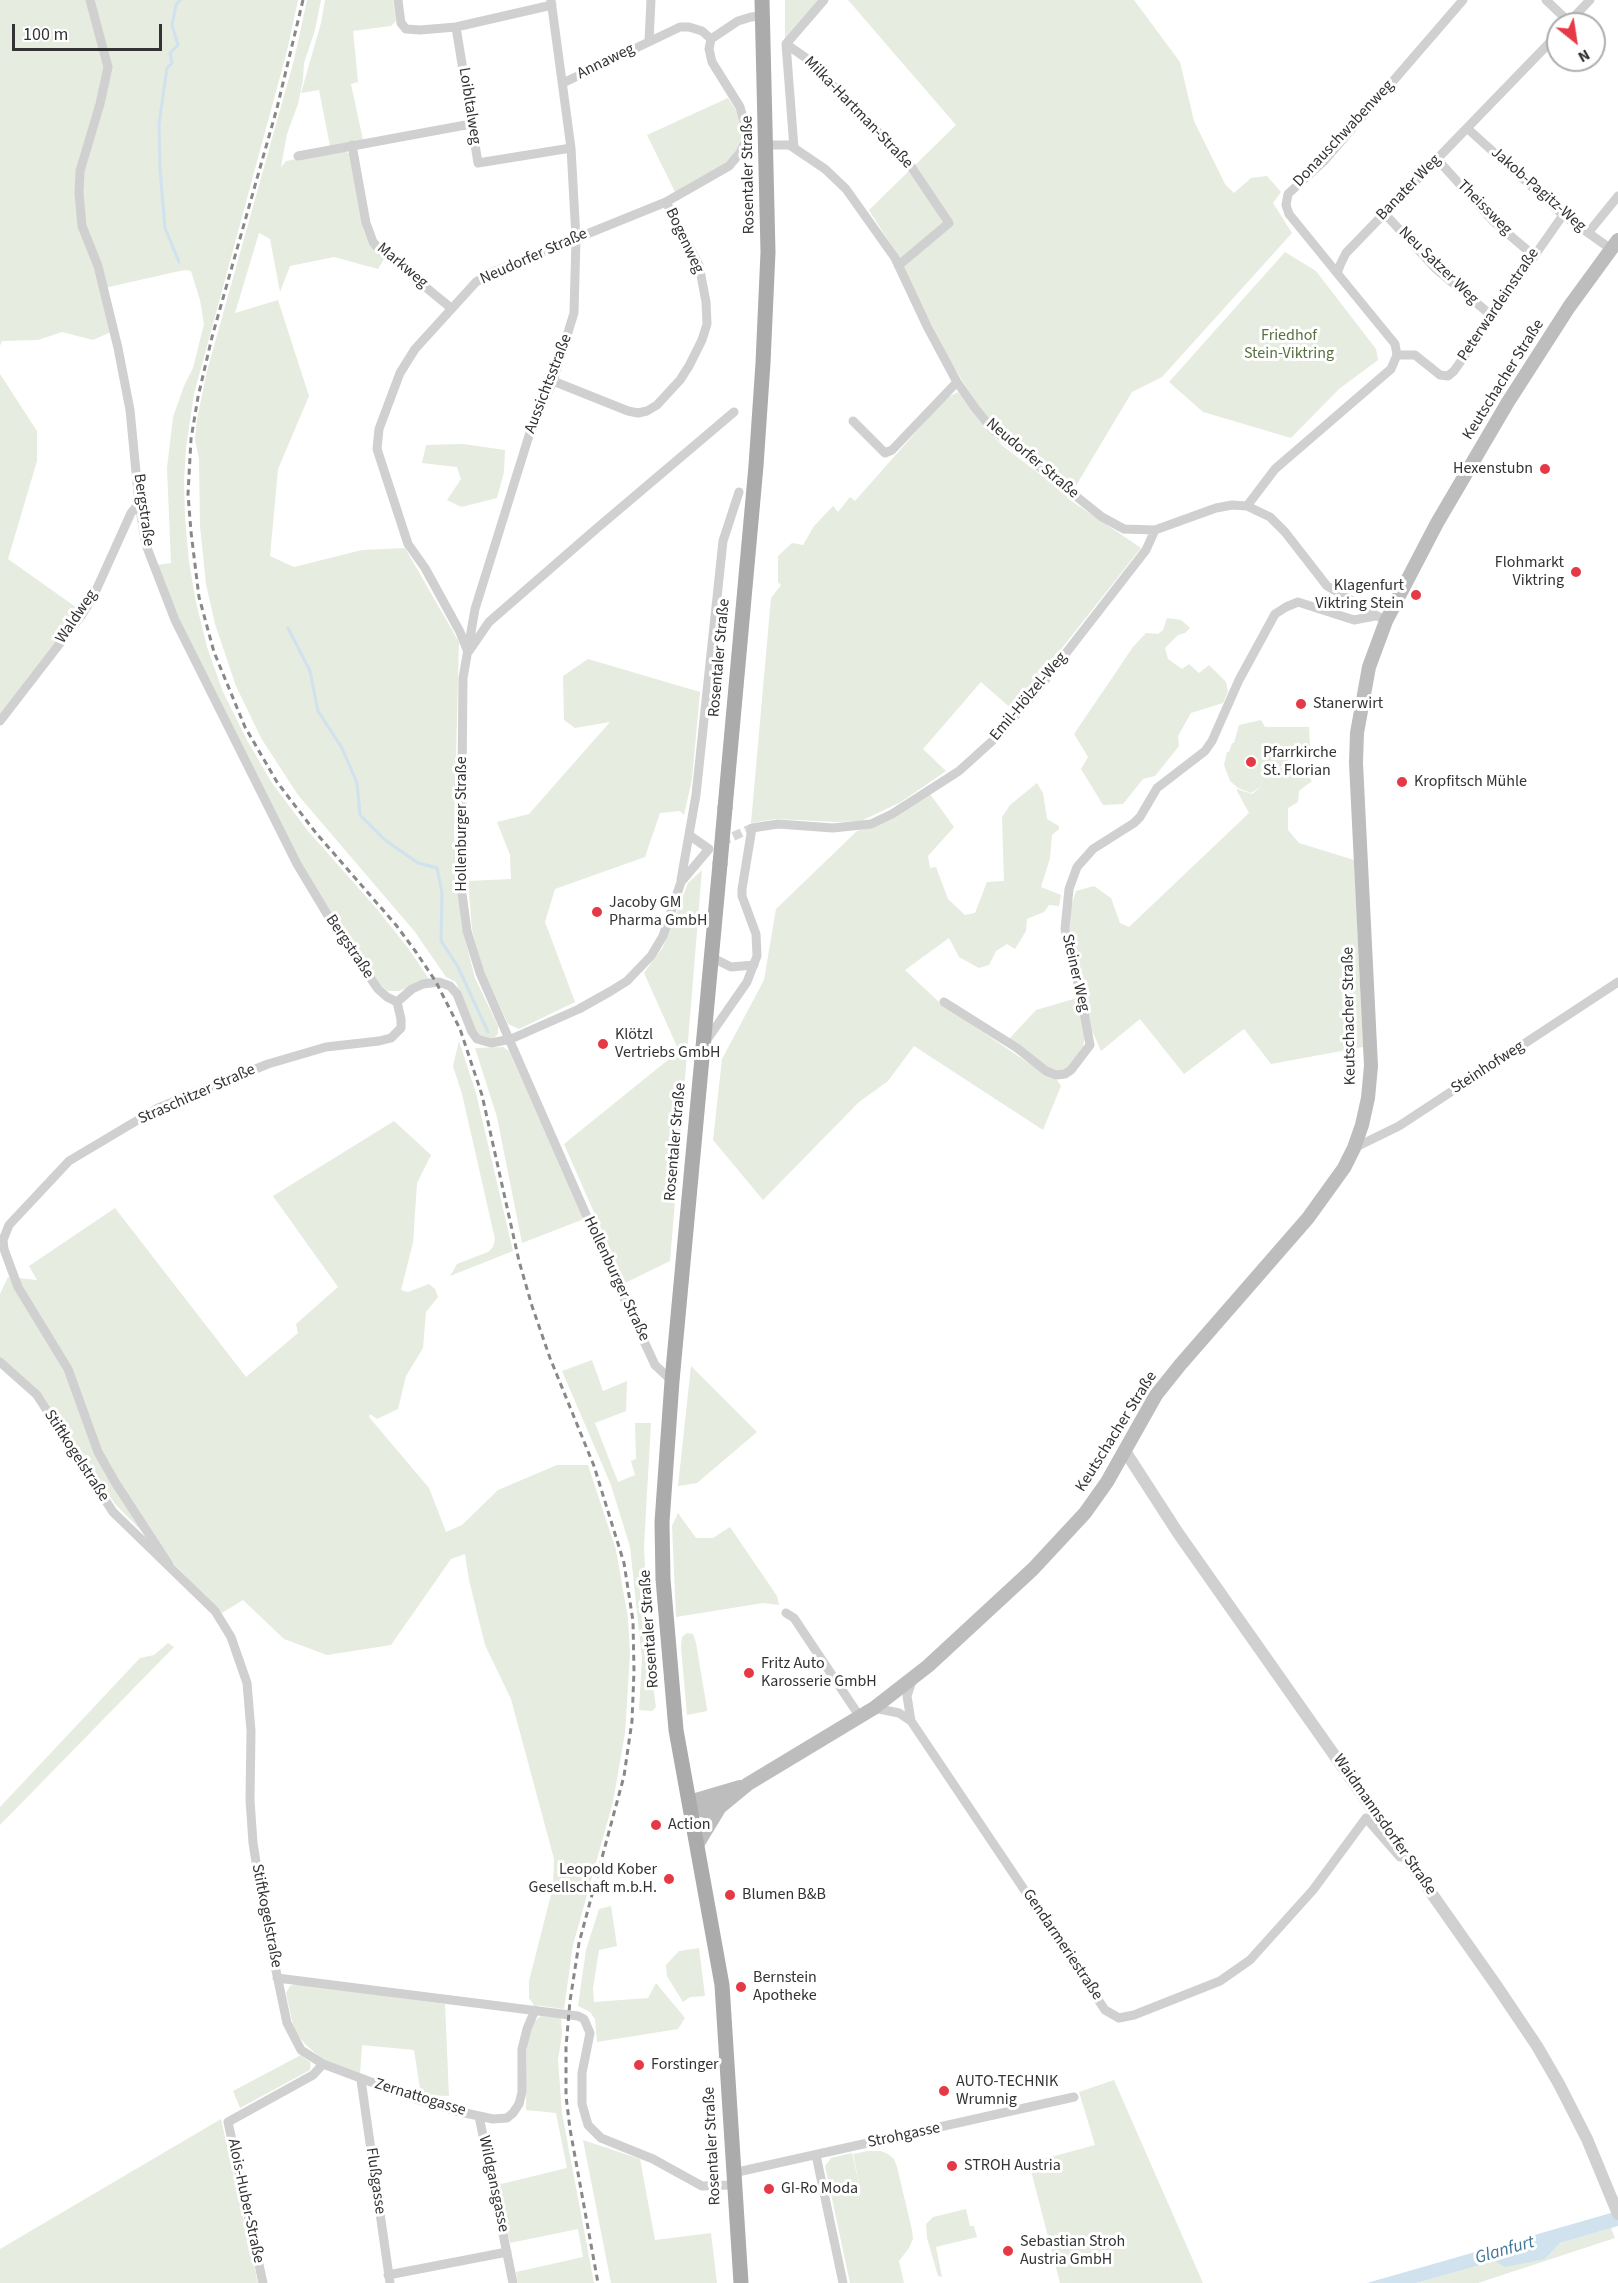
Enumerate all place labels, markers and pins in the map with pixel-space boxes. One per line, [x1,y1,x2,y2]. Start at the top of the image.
place label: Hexenstubn [1453,459,1533,479]
marker: Hexenstubn [1538,462,1552,476]
place label: Flohmarkt Viktring [1495,553,1564,591]
marker: Flohmarkt Viktring [1569,565,1583,579]
place label: Klagenfurt Viktring Stein [1315,576,1404,614]
marker: Klagenfurt Viktring Stein [1409,588,1423,602]
place label: Stanerwirt [1313,694,1383,714]
marker: Stanerwirt [1294,697,1308,711]
place label: Pfarrkirche St. Florian [1263,743,1337,781]
marker: Pfarrkirche St. Florian [1244,755,1258,769]
place label: Kropfitsch Mühle [1414,772,1527,792]
marker: Kropfitsch Mühle [1395,775,1409,789]
place label: Jacoby GM Pharma GmbH [609,893,707,931]
marker: Jacoby GM Pharma GmbH [590,905,604,919]
place label: Klötzl Vertriebs GmbH [615,1025,720,1063]
marker: Klötzl Vertriebs GmbH [596,1037,610,1051]
place label: Fritz Auto Karosserie GmbH [761,1654,877,1692]
marker: Fritz Auto Karosserie GmbH [742,1666,756,1680]
place label: Action [668,1815,711,1835]
marker: Action [649,1818,663,1832]
place label: Leopold Kober Gesellschaft m.b.H. [529,1860,657,1898]
marker: Leopold Kober Gesellschaft m.b.H. [662,1872,676,1886]
place label: Blumen B&B [742,1885,826,1905]
marker: Blumen B&B [723,1888,737,1902]
place label: Bernstein Apotheke [753,1968,817,2006]
marker: Bernstein Apotheke [734,1980,748,1994]
place label: Forstinger [651,2055,719,2075]
marker: Forstinger [632,2058,646,2072]
place label: AUTO-TECHNIK Wrumnig [956,2072,1058,2110]
marker: AUTO-TECHNIK Wrumnig [937,2084,951,2098]
place label: STROH Austria [964,2156,1061,2176]
marker: STROH Austria [945,2159,959,2173]
place label: GI-Ro Moda [781,2179,858,2199]
marker: GI-Ro Moda [762,2182,776,2196]
place label: Sebastian Stroh Austria GmbH [1020,2232,1125,2270]
marker: Sebastian Stroh Austria GmbH [1001,2244,1015,2258]

